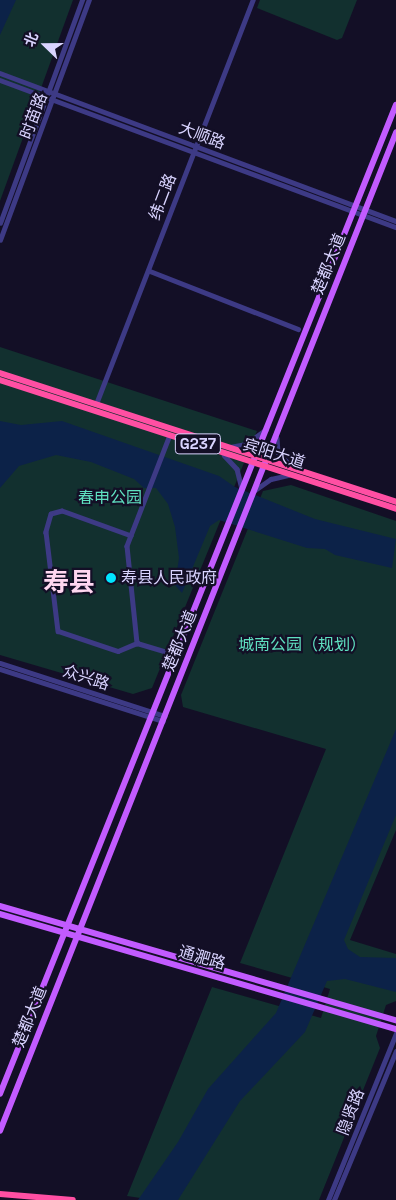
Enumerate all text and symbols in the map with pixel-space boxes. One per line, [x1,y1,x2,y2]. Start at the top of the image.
north arrow [20,20,70,70]
text: 北 [20,30,42,49]
street label: 时苗路 [16,90,52,142]
street label: 大顺路 [176,118,228,154]
street label: 纬二路 [145,171,181,223]
street label: 楚都大道 [308,231,350,297]
road number: G237 [174,432,222,456]
street label: 宾阳大道 [241,435,307,473]
park label: 春申公园 [78,488,142,508]
district label: 寿县 [43,567,95,599]
place label: 寿县人民政府 [121,568,217,588]
marker: 寿县人民政府 [105,572,117,584]
street label: 楚都大道 [159,608,201,674]
park label: 城南公园（规划） [238,635,366,655]
street label: 众兴路 [60,661,112,695]
street label: 通淝路 [176,942,228,974]
street label: 楚都大道 [9,984,51,1050]
street label: 隐贤路 [333,1086,369,1138]

